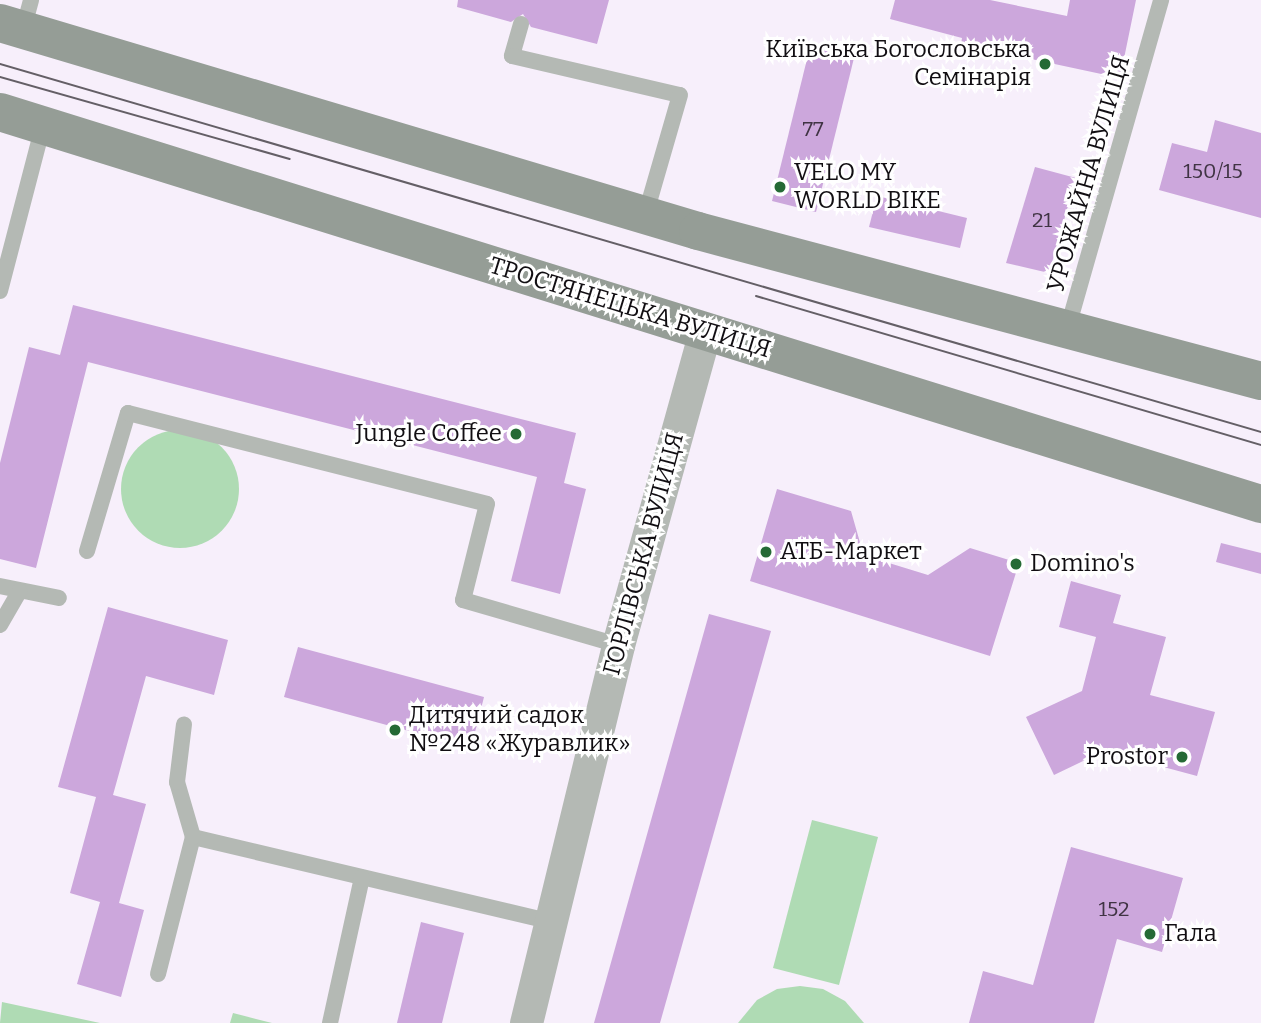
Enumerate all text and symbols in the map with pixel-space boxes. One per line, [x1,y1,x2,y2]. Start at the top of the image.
place label: Київська Богословська Семінарія [765,36,1031,92]
street label: УРОЖАЙНА ВУЛИЦЯ [1041,52,1137,296]
marker: Київська Богословська Семінарія [1037,56,1053,72]
house number: 77 [802,116,824,142]
house number: 150/15 [1183,158,1243,184]
place label: VELO MY WORLD BIKE [794,159,941,215]
marker: VELO MY WORLD BIKE [772,179,788,195]
house number: 21 [1032,207,1052,233]
street label: ТРОСТЯНЕЦЬКА ВУЛИЦЯ [486,251,774,365]
place label: Jungle Coffee [355,420,502,448]
marker: Jungle Coffee [508,426,524,442]
street label: ГОРЛІВСЬКА ВУЛИЦЯ [598,430,690,678]
place label: АТБ-Маркет [780,538,922,566]
marker: АТБ-Маркет [758,544,774,560]
place label: Domino's [1030,550,1135,578]
marker: Domino's [1008,556,1024,572]
place label: Дитячий садок №248 «Журавлик» [409,702,630,758]
marker: Дитячий садок №248 «Журавлик» [387,722,403,738]
place label: Prostor [1086,743,1168,771]
marker: Prostor [1174,749,1190,765]
house number: 152 [1099,896,1129,922]
place label: Гала [1164,920,1217,948]
marker: Гала [1142,926,1158,942]

